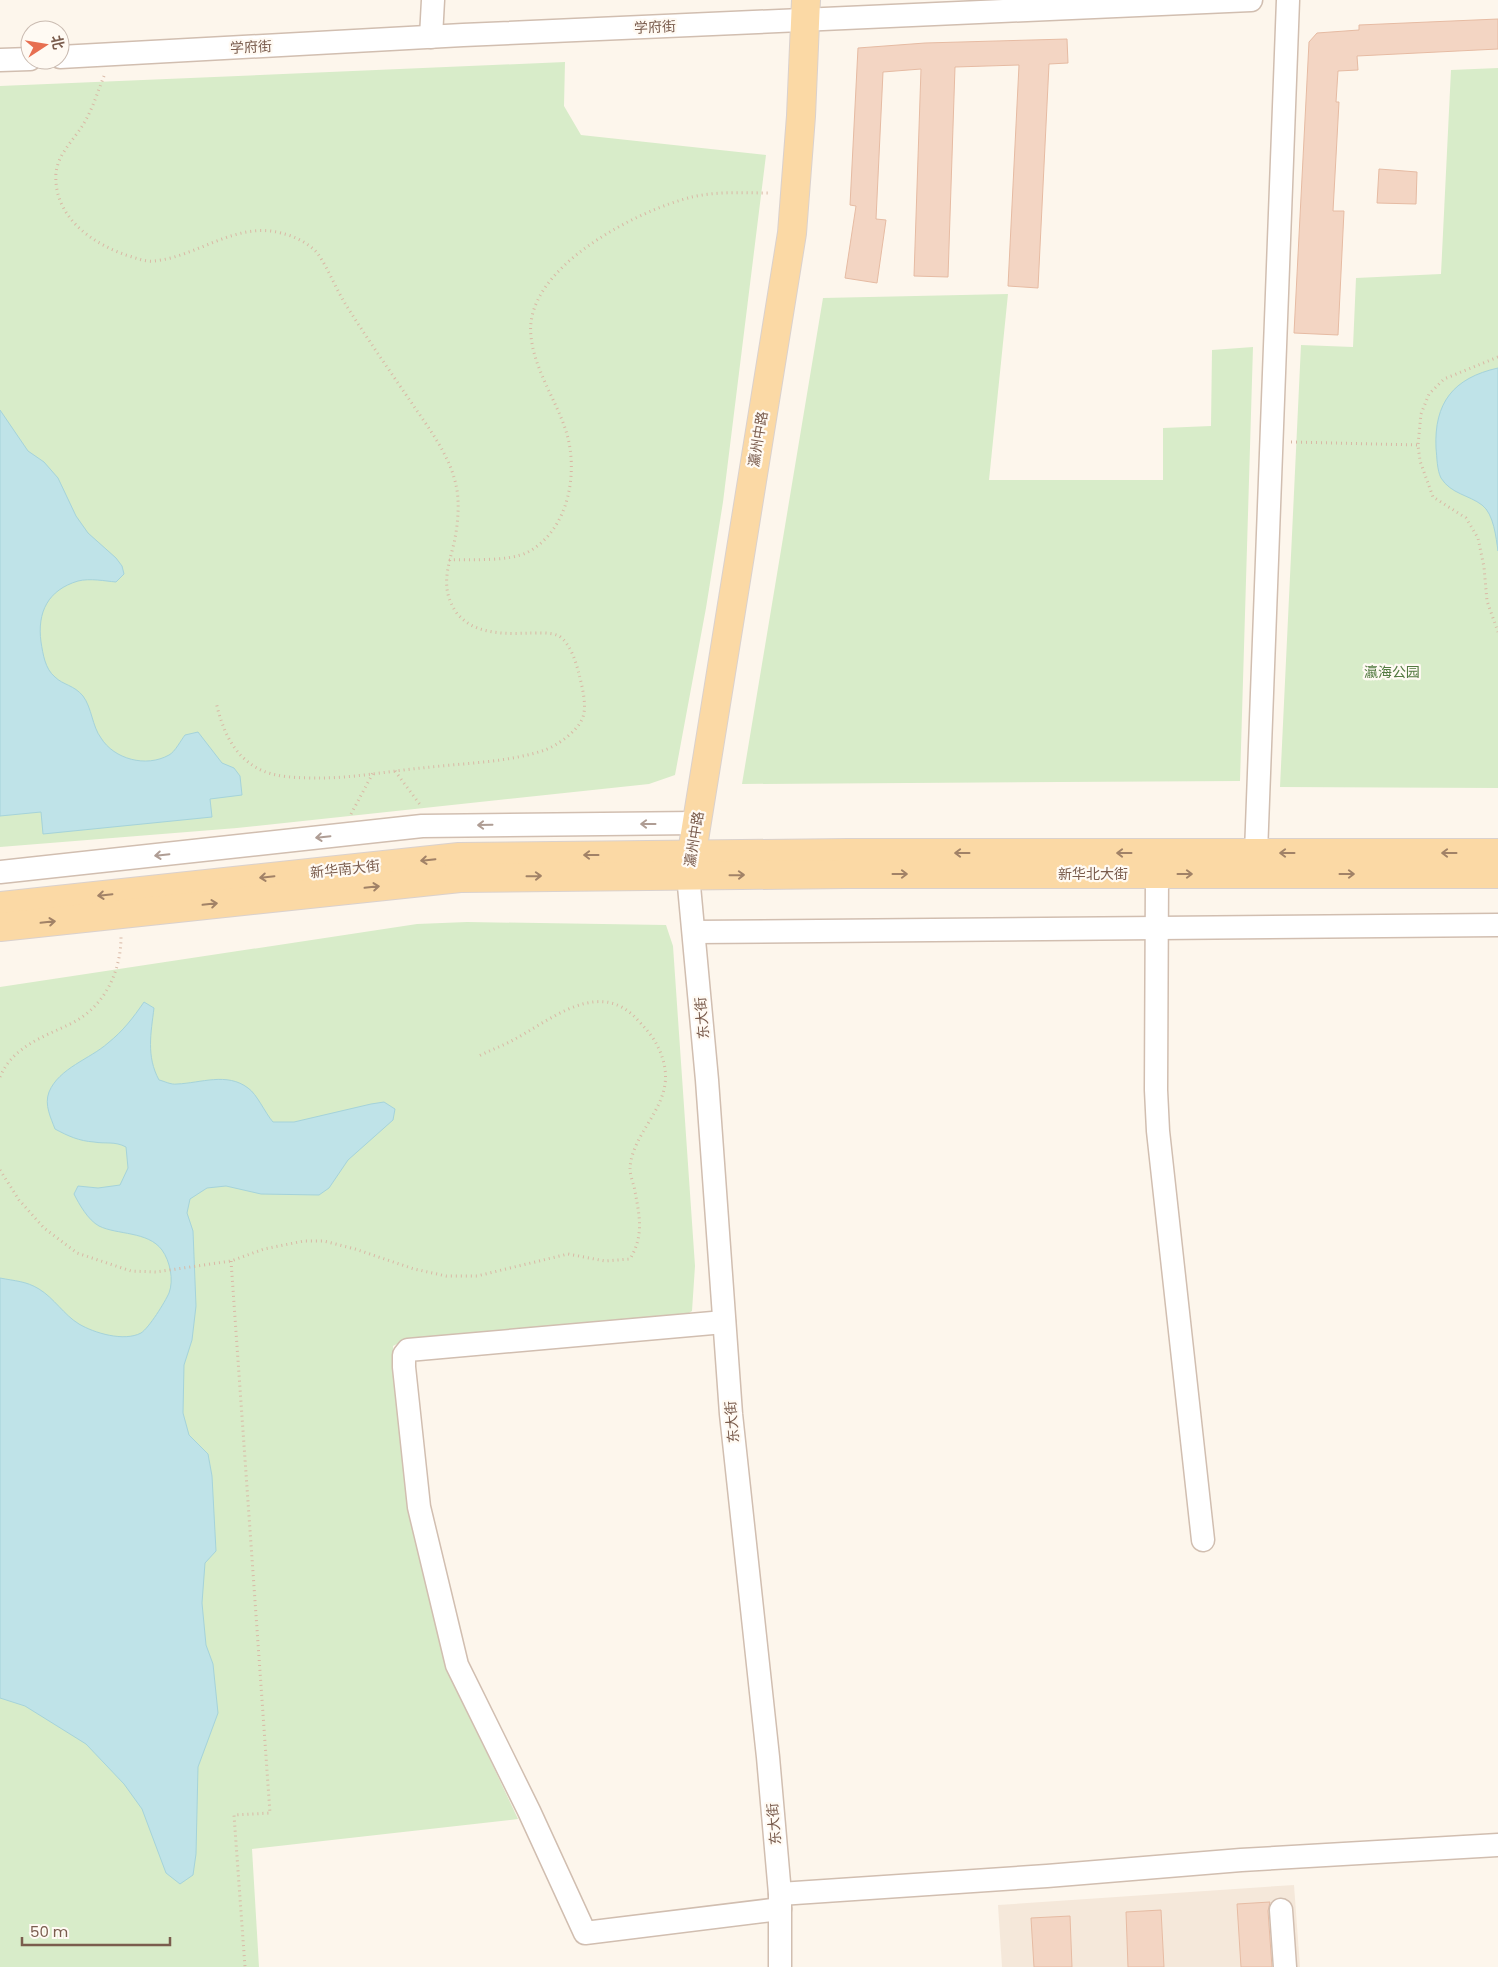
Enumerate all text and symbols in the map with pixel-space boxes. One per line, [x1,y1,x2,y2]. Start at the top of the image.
street label: 学府街 [634,16,676,38]
north arrow [20,20,70,70]
text: 北 [46,33,69,51]
street label: 学府街 [230,36,272,58]
street label: 瀛州中路 [744,410,772,468]
park label: 瀛海公园 [1364,662,1420,682]
street label: 瀛州中路 [680,810,708,868]
one-way arrow [640,819,656,829]
one-way arrow [478,820,494,830]
one-way arrow [316,832,332,842]
one-way arrow [954,848,970,858]
one-way arrow [1117,848,1133,858]
one-way arrow [1279,848,1296,858]
one-way arrow [1442,848,1458,858]
one-way arrow [154,850,170,860]
one-way arrow [583,850,599,860]
street label: 新华南大街 [309,855,381,883]
one-way arrow [420,855,436,865]
street label: 新华北大街 [1058,864,1128,884]
one-way arrow [891,869,907,879]
one-way arrow [1176,869,1192,879]
one-way arrow [1338,869,1355,879]
one-way arrow [728,870,745,880]
one-way arrow [259,872,275,882]
one-way arrow [525,872,541,881]
one-way arrow [363,882,379,892]
one-way arrow [97,890,113,900]
one-way arrow [202,899,218,909]
one-way arrow [40,917,56,926]
street label: 东大街 [690,996,714,1040]
street label: 东大街 [720,1400,744,1444]
street label: 东大街 [762,1802,786,1846]
scale bar [22,1914,170,1946]
text: 50 m [30,1921,68,1942]

